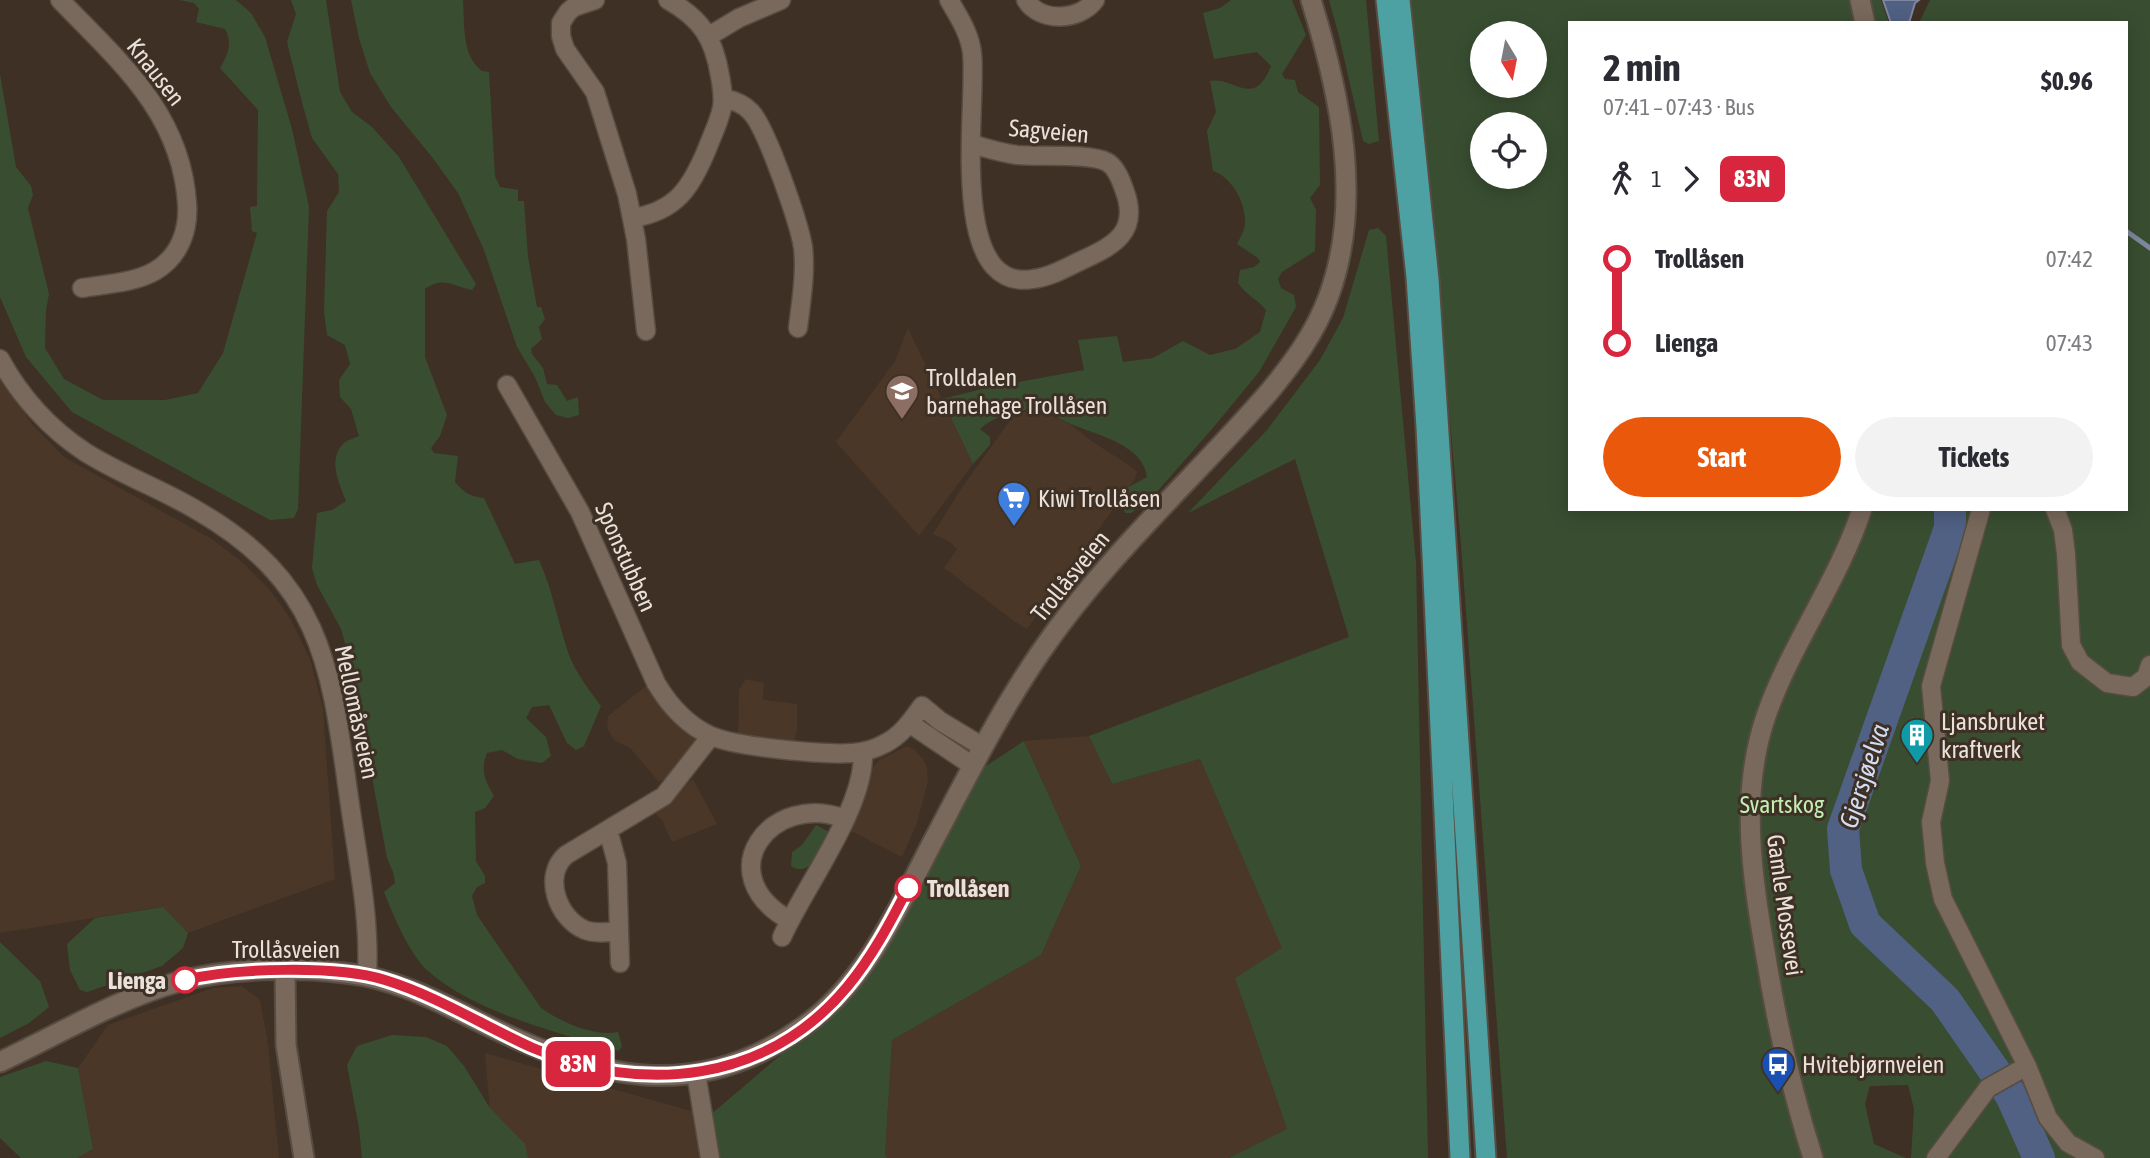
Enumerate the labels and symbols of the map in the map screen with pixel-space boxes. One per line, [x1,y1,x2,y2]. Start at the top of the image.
north arrow [1470,21,1547,98]
street label: Knausen [122,33,190,111]
street label: Sagveien [1008,114,1090,148]
place label: Trolldalen barnehage Trollåsen [926,364,1107,419]
school or university icon: Trolldalen barnehage Trollåsen [883,372,921,421]
supermarket icon: Kiwi Trollåsen [995,479,1033,528]
place label: Kiwi Trollåsen [1038,485,1161,512]
street label: Sponstubben [590,498,662,616]
street label: Trollåsveien [1025,525,1115,627]
street label: Mellomåsveien [330,643,384,781]
place label: Ljansbruket kraftverk [1941,708,2045,763]
building icon: Ljansbruket kraftverk [1898,716,1936,765]
water label: Gjersjøelva [1833,720,1895,832]
park label: Svartskog [1740,791,1825,818]
street label: Gamle Mossevei [1762,833,1808,977]
marker: Trollåsen [895,875,921,901]
place label: Trollåsen [927,875,1009,902]
street label: Trollåsveien [232,936,340,963]
place label: Lienga [108,967,166,994]
marker: Lienga [172,967,198,993]
line badge: 83N [538,1041,618,1087]
bus stop icon: Hvitebjørnveien [1759,1045,1797,1094]
place label: Hvitebjørnveien [1802,1051,1944,1078]

